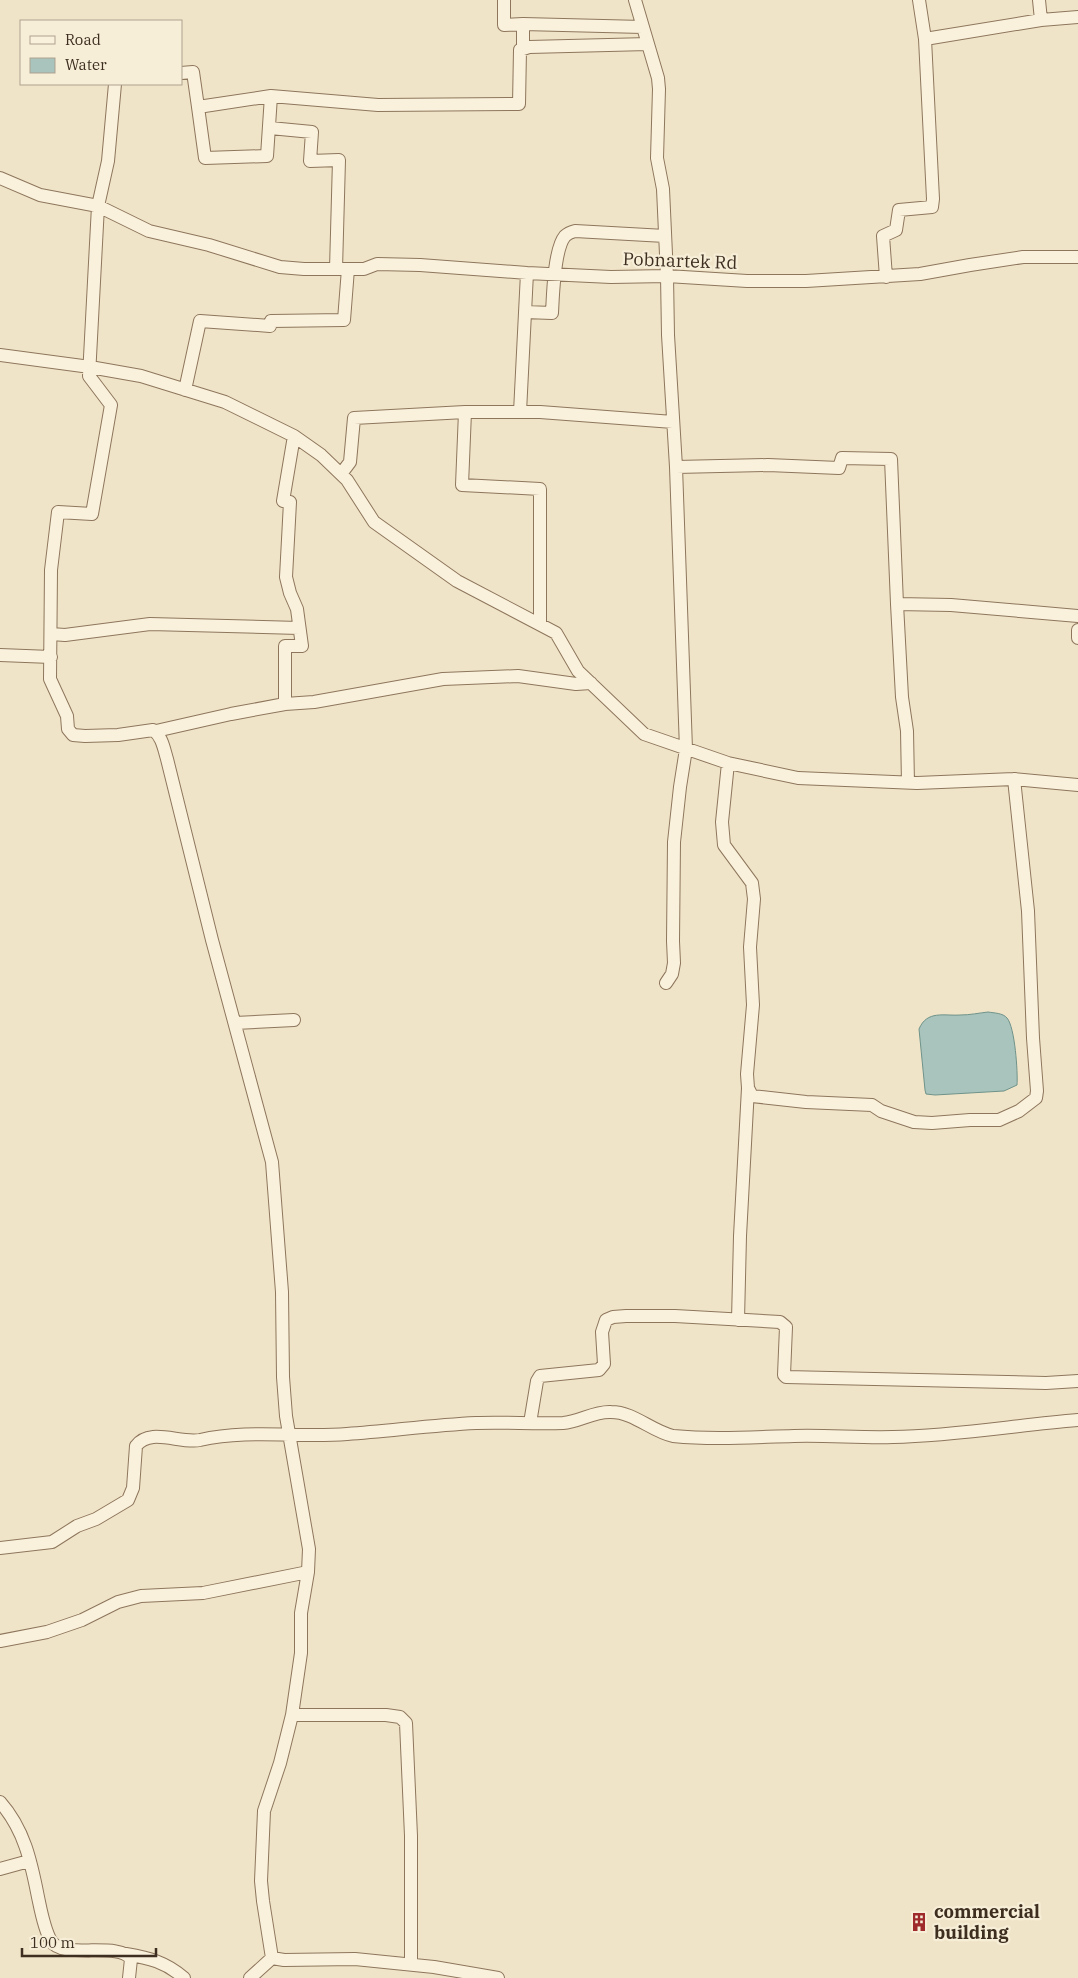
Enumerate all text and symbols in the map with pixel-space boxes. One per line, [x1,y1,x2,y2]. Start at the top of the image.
legend [20,20,182,85]
text: Road [65,30,101,49]
text: Water [65,55,107,74]
street label: Pobnartek Rd [622,247,738,274]
place label: commercial building [934,1900,1040,1944]
building icon: commercial building [908,1911,930,1933]
scale bar [22,1926,156,1958]
text: 100 m [30,1933,75,1952]

